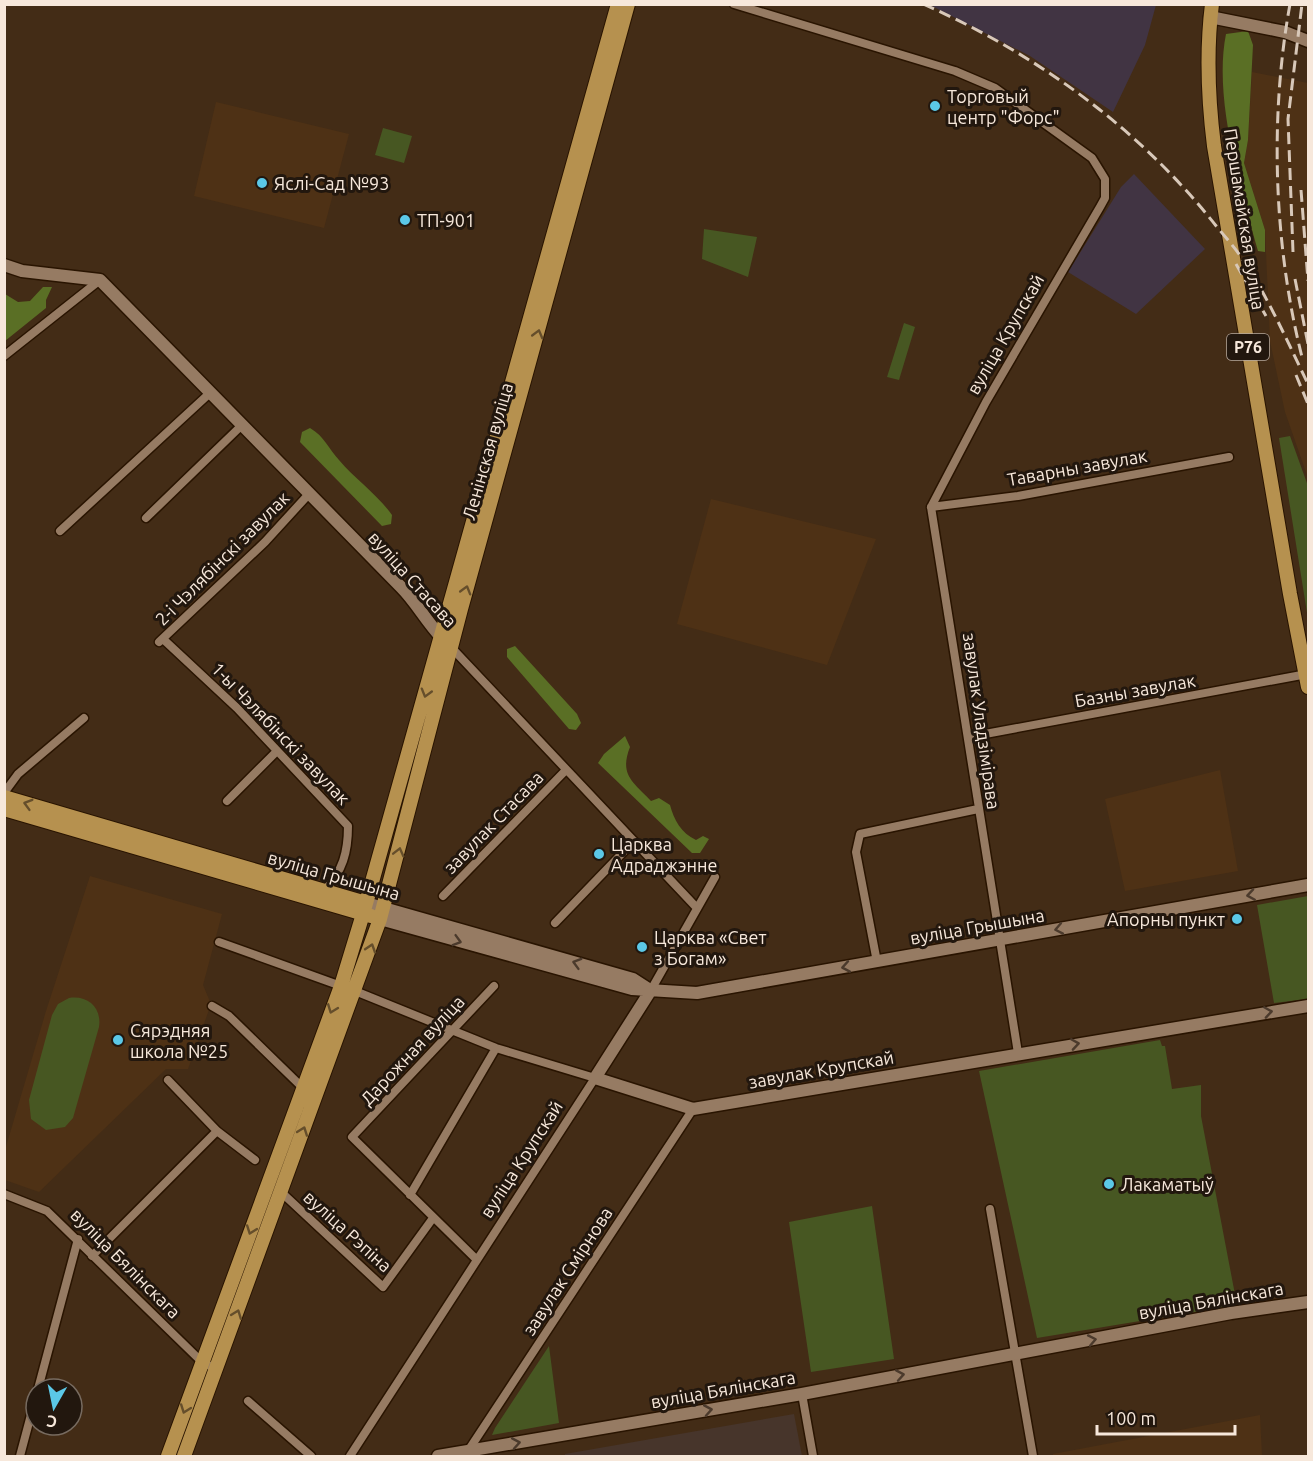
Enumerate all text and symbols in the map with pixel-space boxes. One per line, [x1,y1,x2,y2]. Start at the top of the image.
place label: Торговый центр "Форс" [947,86,1060,127]
marker: Торговый центр "Форс" [928,99,942,113]
street label: Першамайская вуліца [1221,127,1269,311]
place label: Яслі-Сад №93 [274,173,389,193]
marker: Яслі-Сад №93 [255,176,269,190]
place label: ТП-901 [417,210,475,230]
marker: ТП-901 [398,213,412,227]
street label: вуліца Крупскай [963,271,1047,397]
one-way arrow [531,329,544,339]
road number: Р76 [1227,334,1269,360]
street label: Ленінская вуліца [458,380,516,522]
street label: Таварны завулак [1006,445,1148,489]
street label: 2-і Чэлябінскі завулак [151,487,293,629]
street label: вуліца Стасава [365,527,461,631]
one-way arrow [459,585,471,596]
street label: завулак Уладзімірава [960,631,1004,811]
street label: 1-ы Чэлябінскі завулак [208,658,354,808]
street label: Базны завулак [1073,670,1197,710]
one-way arrow [420,688,433,698]
street label: завулак Стасава [439,767,547,877]
one-way arrow [23,799,34,811]
place label: Царква Адраджэнне [611,834,717,875]
street label: вуліца Грышына [266,847,402,903]
one-way arrow [392,847,404,858]
marker: Царква Адраджэнне [592,847,606,861]
one-way arrow [1246,888,1255,900]
street label: вуліца Грышына [908,904,1046,948]
place label: Апорны пункт [1107,909,1225,929]
marker: Апорны пункт [1230,912,1244,926]
one-way arrow [1054,922,1064,935]
place label: Царква «Свет з Богам» [654,927,766,968]
one-way arrow [451,934,462,946]
marker: Царква «Свет з Богам» [635,940,649,954]
one-way arrow [363,943,376,954]
one-way arrow [572,958,583,970]
one-way arrow [842,961,851,973]
street label: Дарожная вуліца [356,991,468,1109]
one-way arrow [327,1003,339,1014]
one-way arrow [1263,1007,1272,1019]
place label: Сярэдняя школа №25 [130,1020,228,1061]
marker: Сярэдняя школа №25 [111,1033,125,1047]
one-way arrow [1071,1038,1080,1050]
street label: завулак Крупскай [747,1046,895,1092]
street label: вуліца Крупскай [476,1097,566,1221]
one-way arrow [296,1126,309,1137]
place label: Лакаматыў [1121,1174,1214,1194]
marker: Лакаматыў [1102,1177,1116,1191]
street label: вуліца Рэпіна [300,1186,396,1276]
street label: завулак Смірнова [518,1203,616,1339]
street label: вуліца Бялінскага [67,1204,185,1322]
one-way arrow [246,1223,258,1234]
street label: вуліца Бялінскага [1137,1277,1285,1323]
one-way arrow [229,1309,242,1320]
one-way arrow [1087,1334,1097,1347]
street label: вуліца Бялінскага [649,1366,797,1412]
one-way arrow [896,1370,905,1382]
north arrow [24,1377,84,1437]
scale bar [1097,1398,1235,1436]
one-way arrow [180,1403,192,1414]
one-way arrow [703,1404,713,1417]
text: 100 m [1106,1408,1156,1428]
text: С [45,1412,58,1432]
one-way arrow [511,1437,521,1450]

